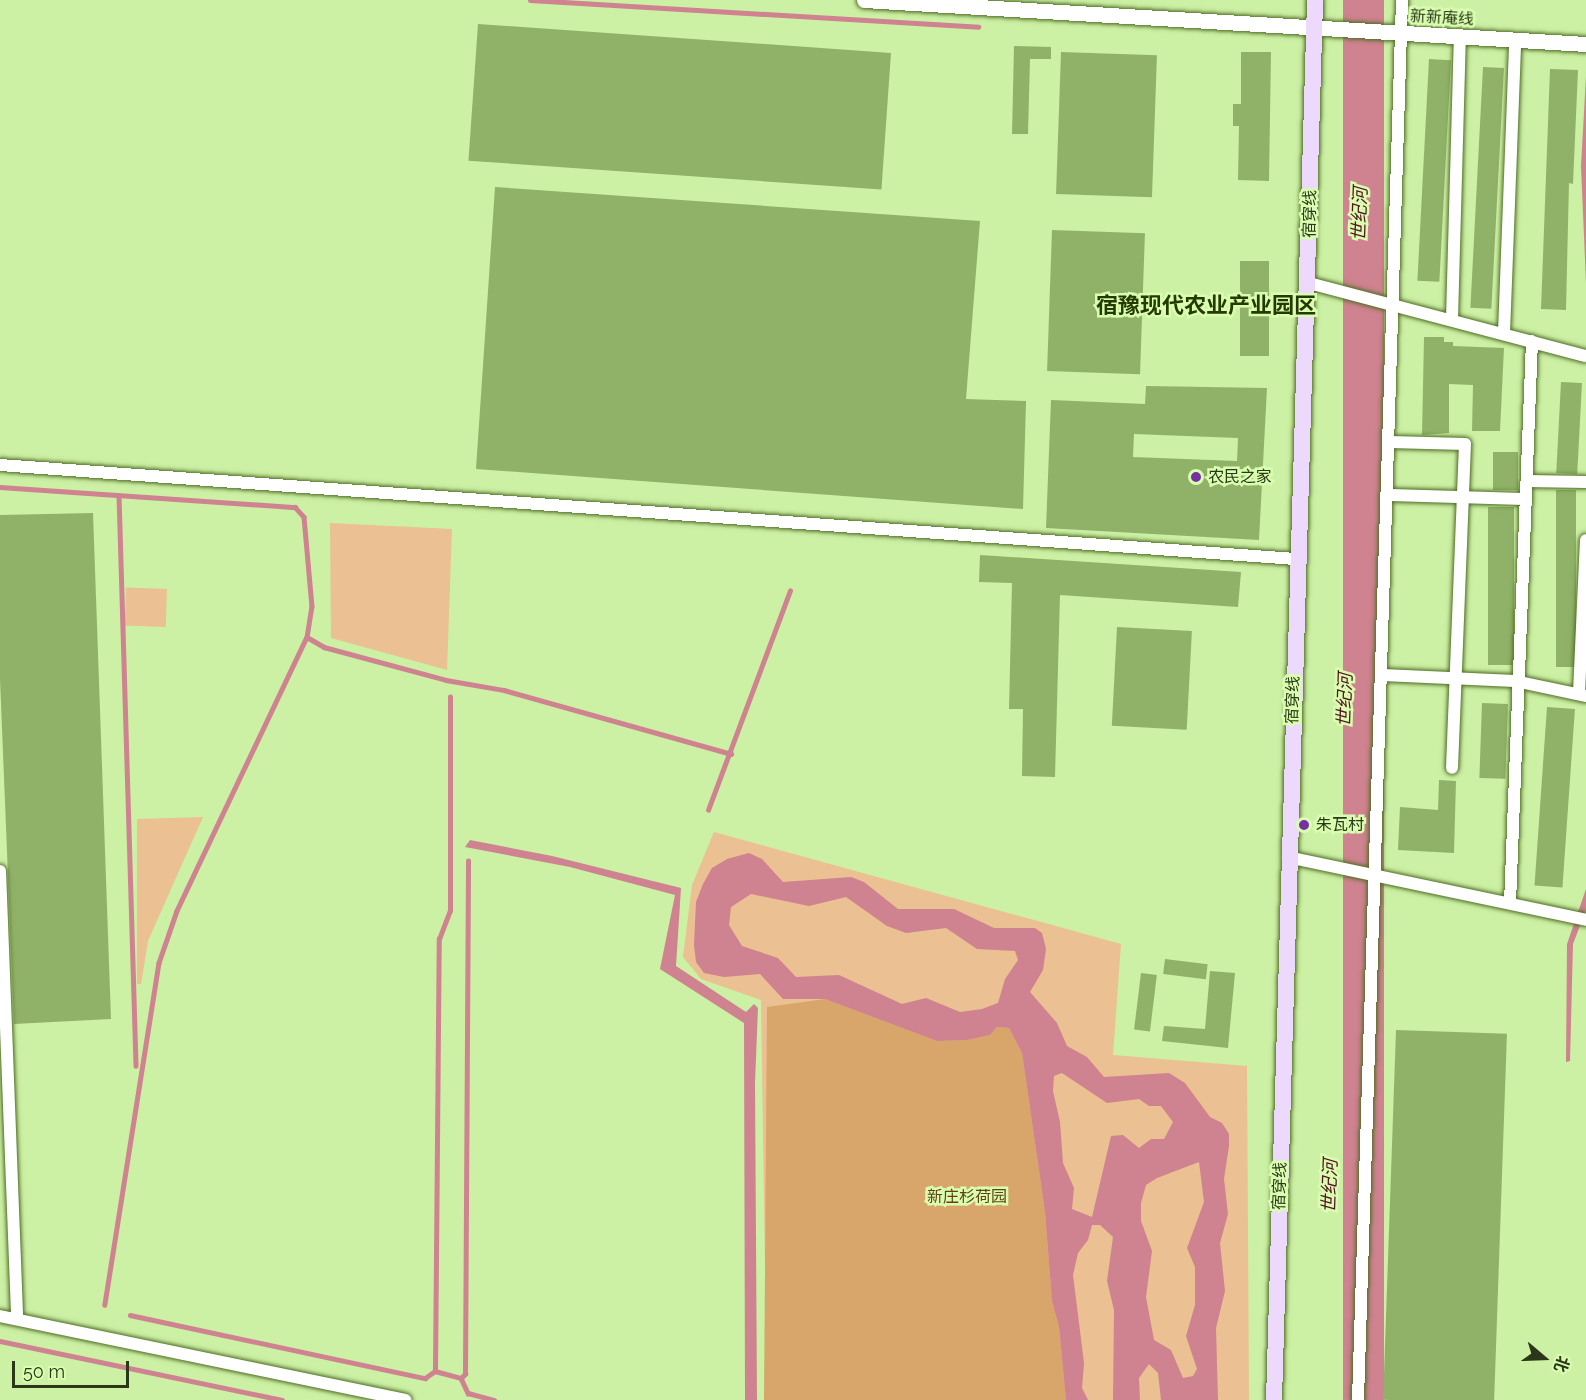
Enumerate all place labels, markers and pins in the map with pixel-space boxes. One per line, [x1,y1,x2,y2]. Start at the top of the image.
place label: 农民之家 [1208,467,1272,487]
marker: 农民之家 [1189,470,1203,484]
place label: 朱瓦村 [1316,815,1364,835]
marker: 朱瓦村 [1297,818,1311,832]

